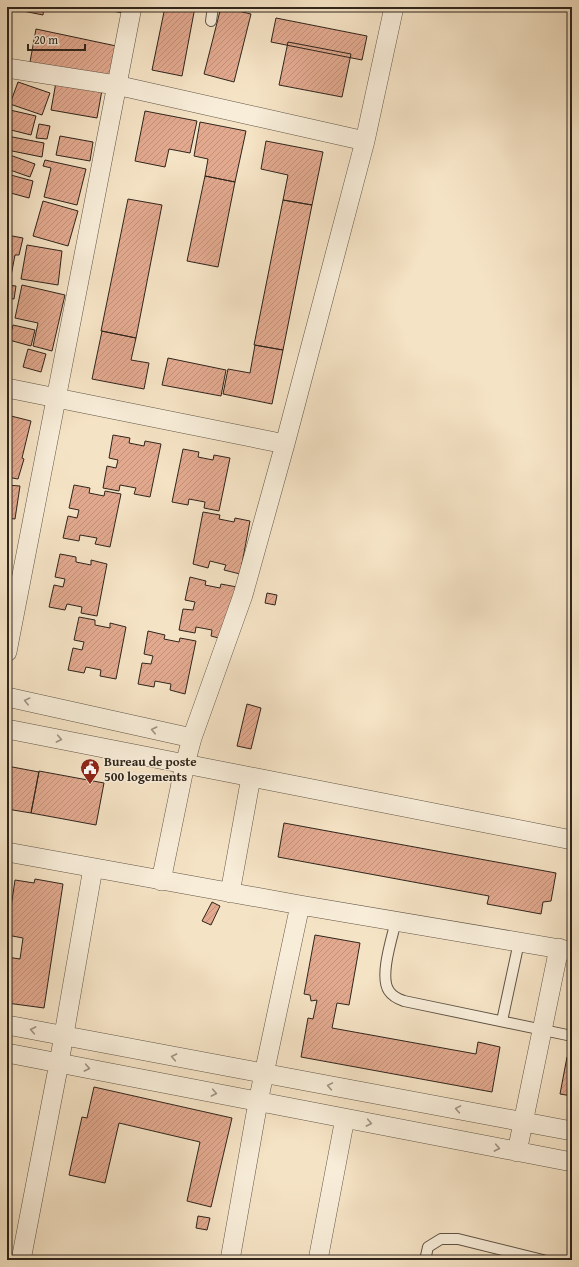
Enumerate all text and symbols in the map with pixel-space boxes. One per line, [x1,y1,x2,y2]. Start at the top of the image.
scale bar [28,26,85,52]
text: 20 m [34,31,58,48]
one-way arrow [24,698,30,706]
one-way arrow [151,726,157,734]
one-way arrow [56,735,62,743]
place label: Bureau de poste 500 logements [104,752,197,786]
public building icon: Bureau de poste 500 logements [79,757,101,785]
one-way arrow [30,1026,36,1035]
one-way arrow [171,1053,177,1062]
one-way arrow [83,1064,90,1072]
one-way arrow [326,1082,333,1091]
one-way arrow [211,1088,217,1097]
one-way arrow [454,1105,461,1114]
one-way arrow [366,1118,372,1127]
one-way arrow [494,1143,500,1151]

